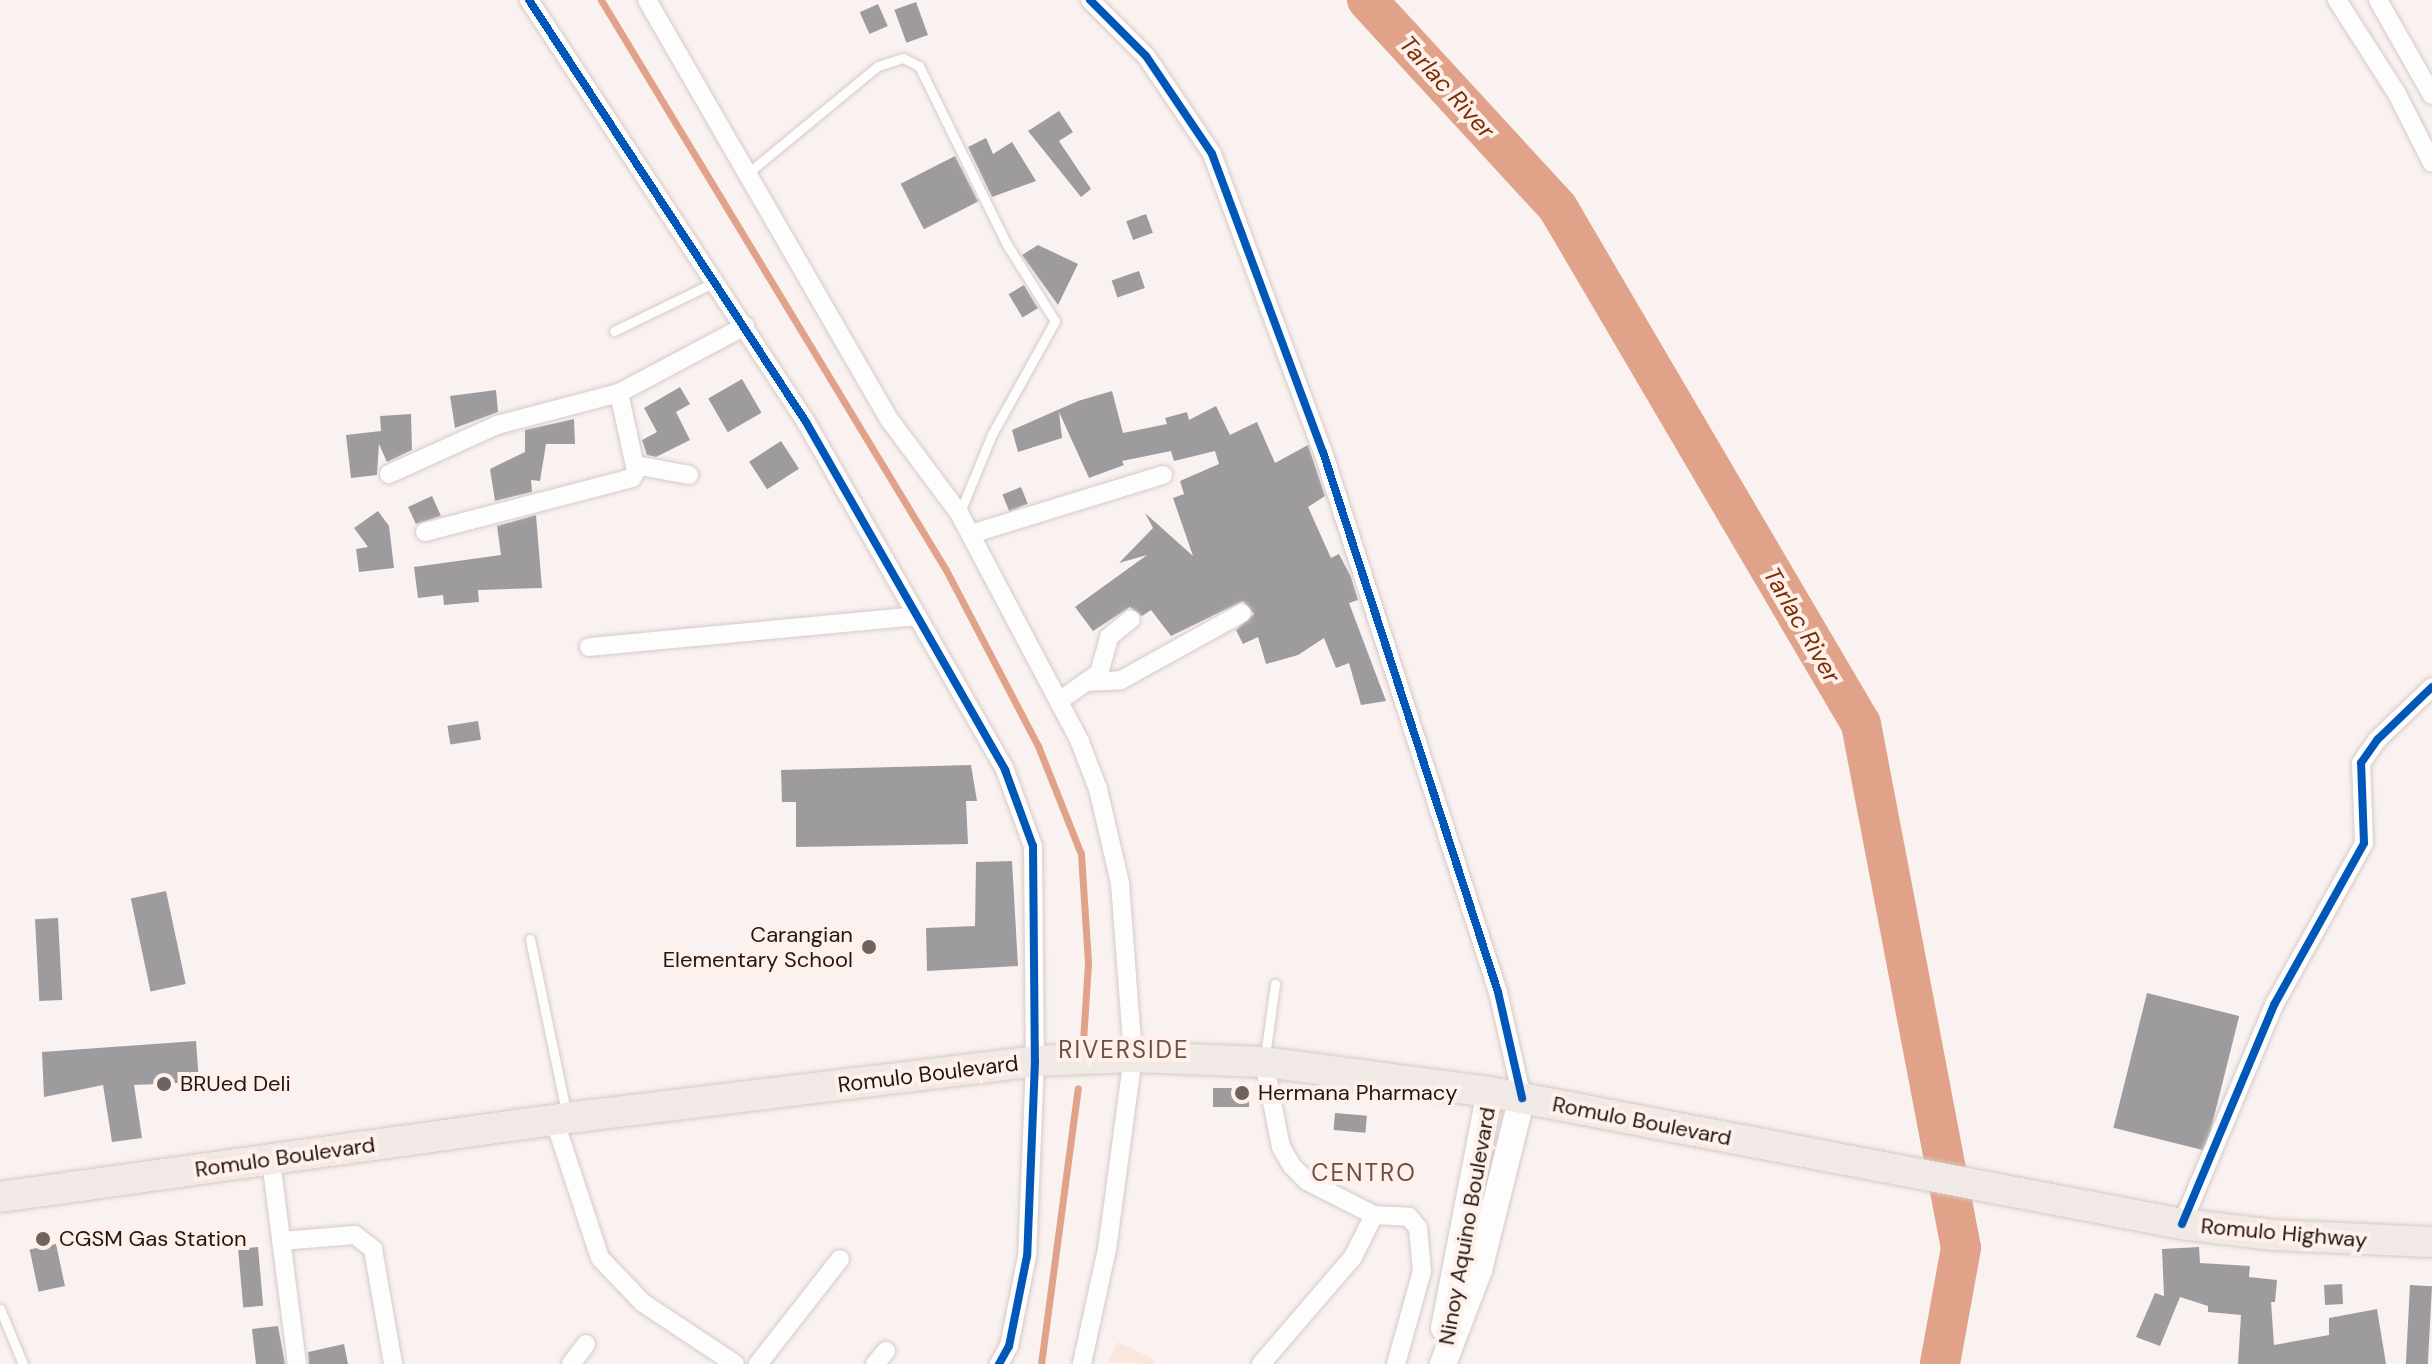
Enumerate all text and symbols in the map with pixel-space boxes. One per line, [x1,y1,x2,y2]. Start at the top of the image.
water label: Tarlac River [1393,30,1501,144]
water label: Tarlac River [1757,562,1847,688]
place label: Carangian Elementary School [663,921,853,972]
marker: Carangian Elementary School [860,938,878,956]
district label: RIVERSIDE [1058,1036,1190,1064]
street label: Romulo Boulevard [836,1050,1020,1098]
place label: BRUed Deli [180,1071,291,1097]
marker: BRUed Deli [155,1075,173,1093]
place label: Hermana Pharmacy [1258,1080,1458,1106]
marker: Hermana Pharmacy [1233,1084,1251,1102]
street label: Romulo Boulevard [1550,1091,1734,1151]
street label: Ninoy Aquino Boulevard [1433,1105,1501,1347]
street label: Romulo Boulevard [193,1131,377,1183]
district label: CENTRO [1311,1159,1417,1187]
street label: Romulo Highway [2200,1213,2368,1253]
place label: CGSM Gas Station [59,1226,247,1252]
marker: CGSM Gas Station [34,1230,52,1248]

